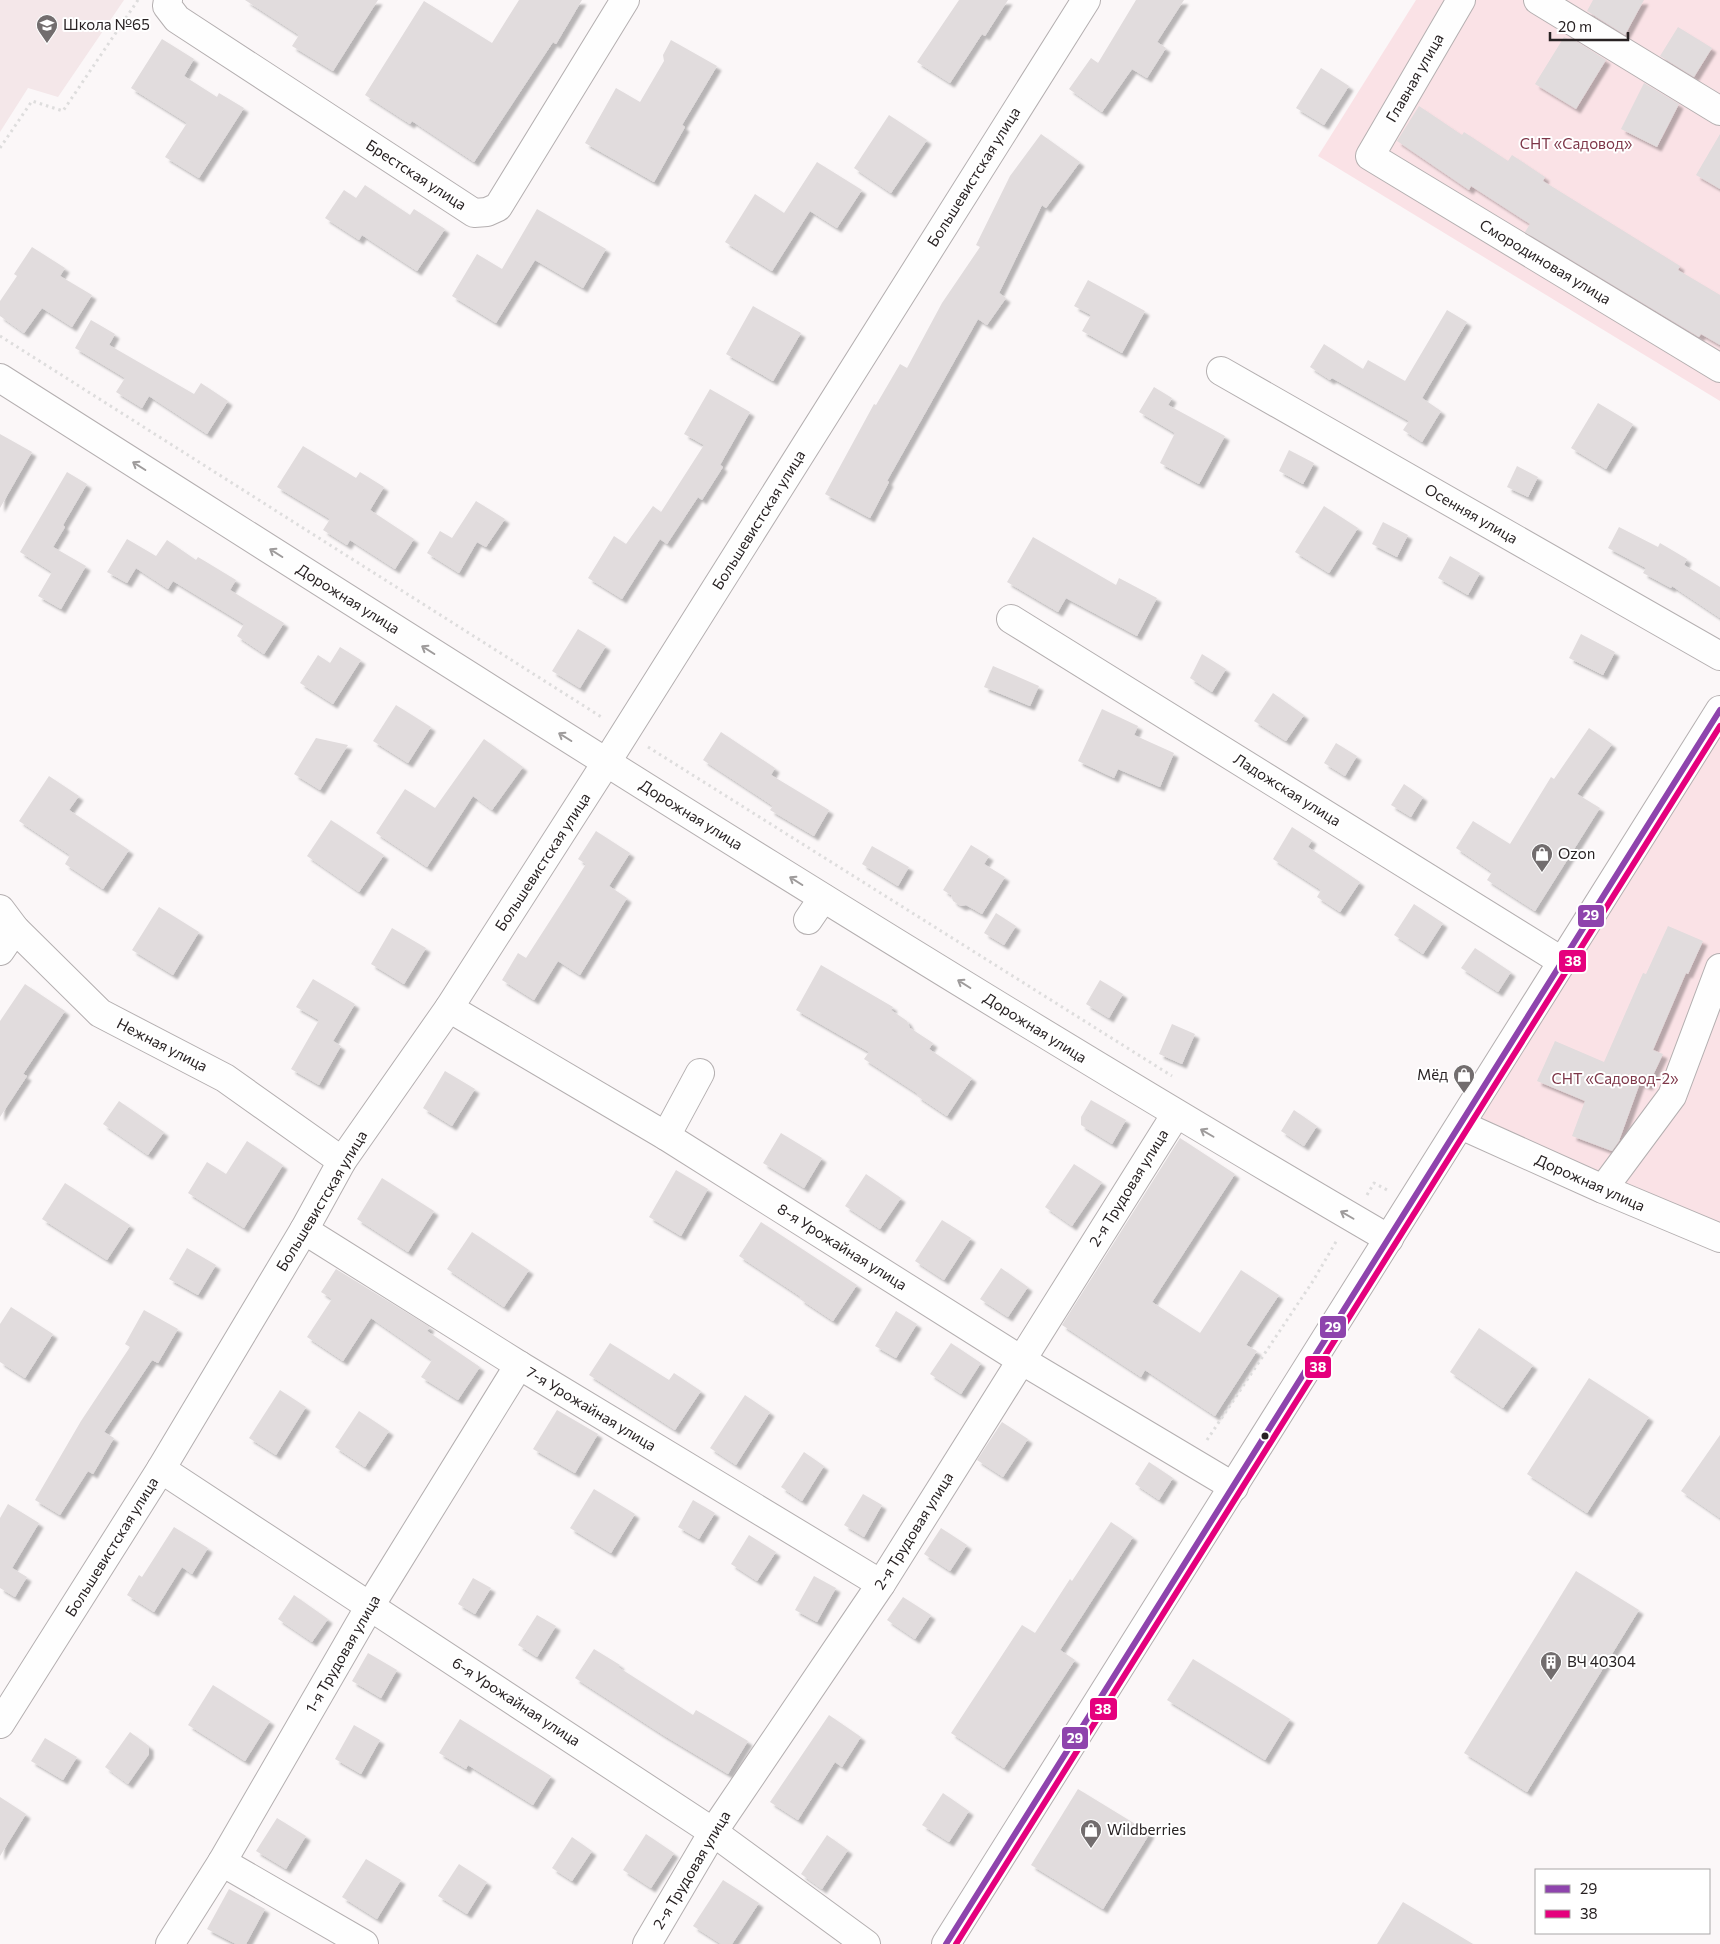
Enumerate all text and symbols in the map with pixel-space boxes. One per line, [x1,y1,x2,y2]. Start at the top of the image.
scale bar [1550,10,1628,42]
school or university icon: Школа №65 [35,13,59,44]
place label: Школа №65 [63,15,150,33]
text: 20 m [1558,17,1592,35]
street label: Главная улица [1381,30,1447,125]
street label: Большевистская улица [923,103,1023,249]
park label: СНТ «Садовод» [1520,134,1633,152]
street label: Брестская улица [363,135,470,213]
street label: Смородиновая улица [1477,215,1614,307]
street label: Большевистская улица [708,446,808,592]
one-way arrow [132,461,146,471]
street label: Осенняя улица [1422,479,1521,547]
one-way arrow [269,548,283,558]
street label: Дорожная улица [294,559,403,637]
one-way arrow [421,644,435,655]
one-way arrow [559,731,573,741]
street label: Ладожская улица [1231,749,1344,829]
street label: Дорожная улица [637,775,746,853]
street label: Большевистская улица [491,789,594,934]
shop icon: Ozon [1530,842,1554,873]
place label: Ozon [1558,844,1595,862]
one-way arrow [789,875,803,885]
line badge: 29 [1577,904,1605,928]
text: 29 [1583,906,1600,923]
line badge: 38 [1558,949,1587,973]
text: 38 [1565,952,1582,969]
one-way arrow [957,979,971,989]
street label: Дорожная улица [981,988,1090,1066]
street label: Нежная улица [114,1014,211,1075]
shop icon: Мёд [1452,1063,1476,1094]
place label: Мёд [1417,1065,1448,1083]
park label: СНТ «Садовод-2» [1551,1069,1679,1087]
street label: 2-я Трудовая улица [1085,1126,1172,1249]
street label: Большевистская улица [272,1127,370,1274]
one-way arrow [1201,1127,1215,1137]
street label: Дорожная улица [1533,1150,1648,1214]
street label: 8-я Урожайная улица [775,1199,911,1293]
one-way arrow [1341,1209,1355,1219]
line badge: 29 [1319,1315,1347,1339]
text: 29 [1325,1318,1342,1335]
line badge: 38 [1304,1355,1332,1379]
text: 38 [1310,1358,1327,1375]
street label: 7-я Урожайная улица [523,1362,660,1454]
unlabelled marker [1260,1431,1270,1441]
street label: 2-я Трудовая улица [870,1469,957,1592]
street label: Большевистская улица [61,1473,161,1619]
street label: 1-я Трудовая улица [301,1591,383,1716]
building icon: ВЧ 40304 [1539,1650,1563,1681]
place label: ВЧ 40304 [1567,1652,1636,1670]
street label: 6-я Урожайная улица [449,1653,584,1749]
line badge: 38 [1089,1697,1118,1721]
text: 38 [1095,1700,1112,1717]
line badge: 29 [1061,1726,1089,1750]
text: 29 [1067,1729,1084,1746]
street label: 2-я Трудовая улица [649,1807,734,1932]
shop icon: Wildberries [1079,1818,1103,1849]
place label: Wildberries [1107,1820,1186,1838]
legend [1535,1869,1710,1934]
text: 29 [1580,1879,1597,1897]
text: 38 [1580,1904,1598,1922]

